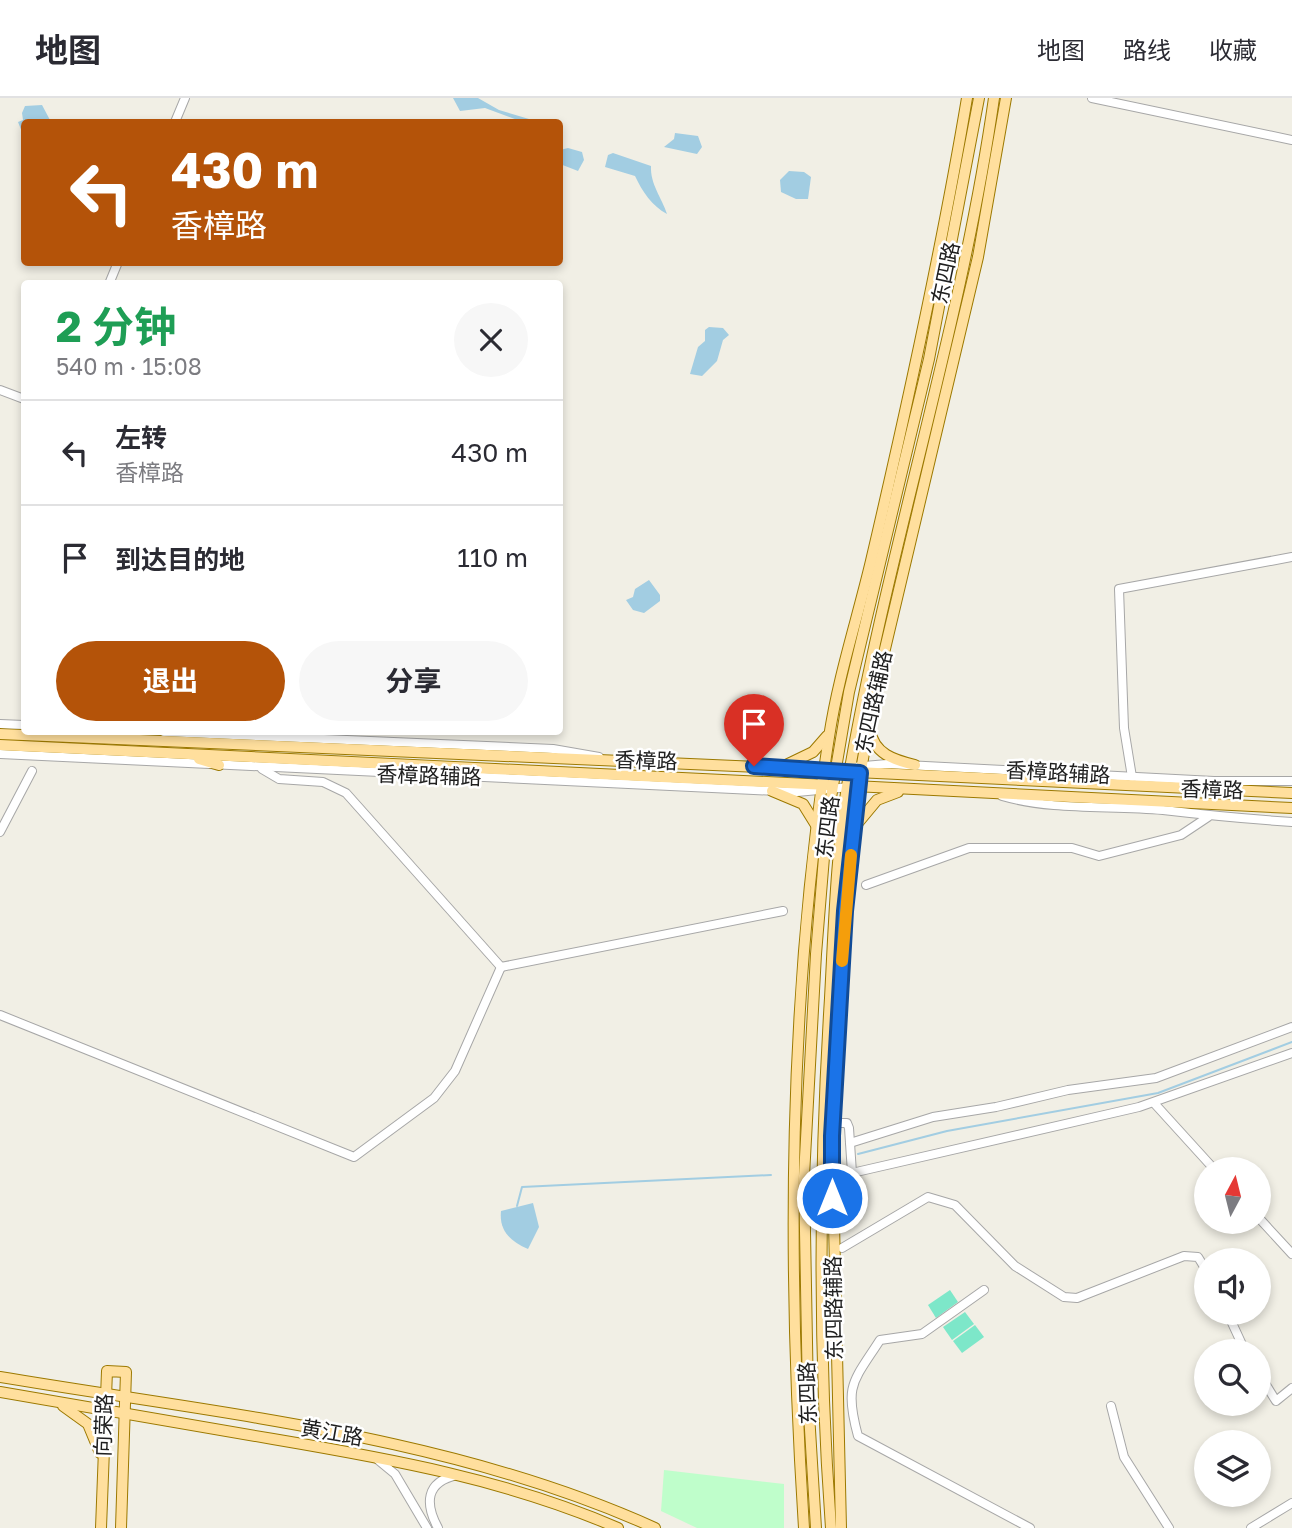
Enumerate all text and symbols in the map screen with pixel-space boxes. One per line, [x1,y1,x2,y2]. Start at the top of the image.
text: 地图 [35,30,101,69]
text: 地图 [1037,35,1085,64]
text: 路线 [1123,35,1171,64]
text: 收藏 [1209,35,1257,64]
text: 430 m [171,140,319,199]
icon: left [56,147,147,238]
text: 香樟路 [171,206,267,244]
street label: 东四路 [926,239,964,306]
text: 2 分钟 [56,301,176,351]
button: close [454,303,528,377]
text: 540 m · 15:08 [56,352,202,380]
text: 左转 [115,422,167,453]
icon: left [56,434,94,472]
text: 430 m [451,437,528,468]
text: 香樟路 [115,458,184,486]
icon: arrive [56,539,94,577]
text: 110 m [457,542,528,573]
text: 到达目的地 [115,544,245,575]
button: 退出 [56,641,285,721]
button: 分享 [299,641,528,721]
street label: 东四路辅路 [849,648,897,756]
pin [724,694,784,766]
icon: arrive [735,705,773,743]
street label: 香樟路 [614,746,678,774]
street label: 香樟路辅路 [1005,756,1111,788]
street label: 香樟路辅路 [376,760,482,790]
street label: 香樟路 [1180,775,1244,803]
street label: 东四路 [810,794,844,860]
north arrow [1194,1157,1270,1234]
map controls [1194,1157,1271,1507]
position arrow [795,1161,869,1235]
button: sound [1194,1248,1271,1325]
street label: 东四路辅路 [819,1255,847,1361]
button: search [1194,1339,1271,1416]
street label: 东四路 [793,1361,821,1425]
street label: 向荣路 [89,1393,117,1457]
street label: 黄江路 [299,1414,365,1450]
button: layers [1194,1430,1271,1507]

